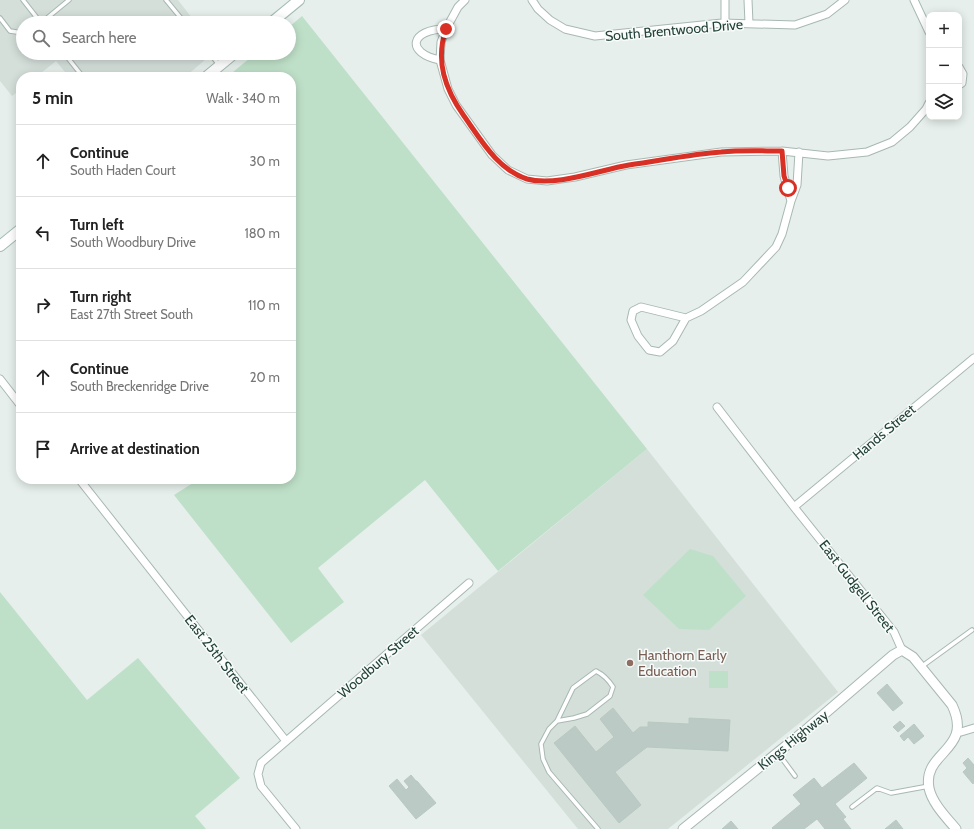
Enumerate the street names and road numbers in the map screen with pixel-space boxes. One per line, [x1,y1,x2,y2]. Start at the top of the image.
street label: South Brentwood Drive [604,15,744,45]
street label: Hands Street [849,400,919,464]
street label: East Gudgell Street [815,536,899,636]
street label: East 25th Street [181,611,253,697]
street label: Woodbury Street [334,622,422,702]
street label: Kings Highway [754,706,832,774]

